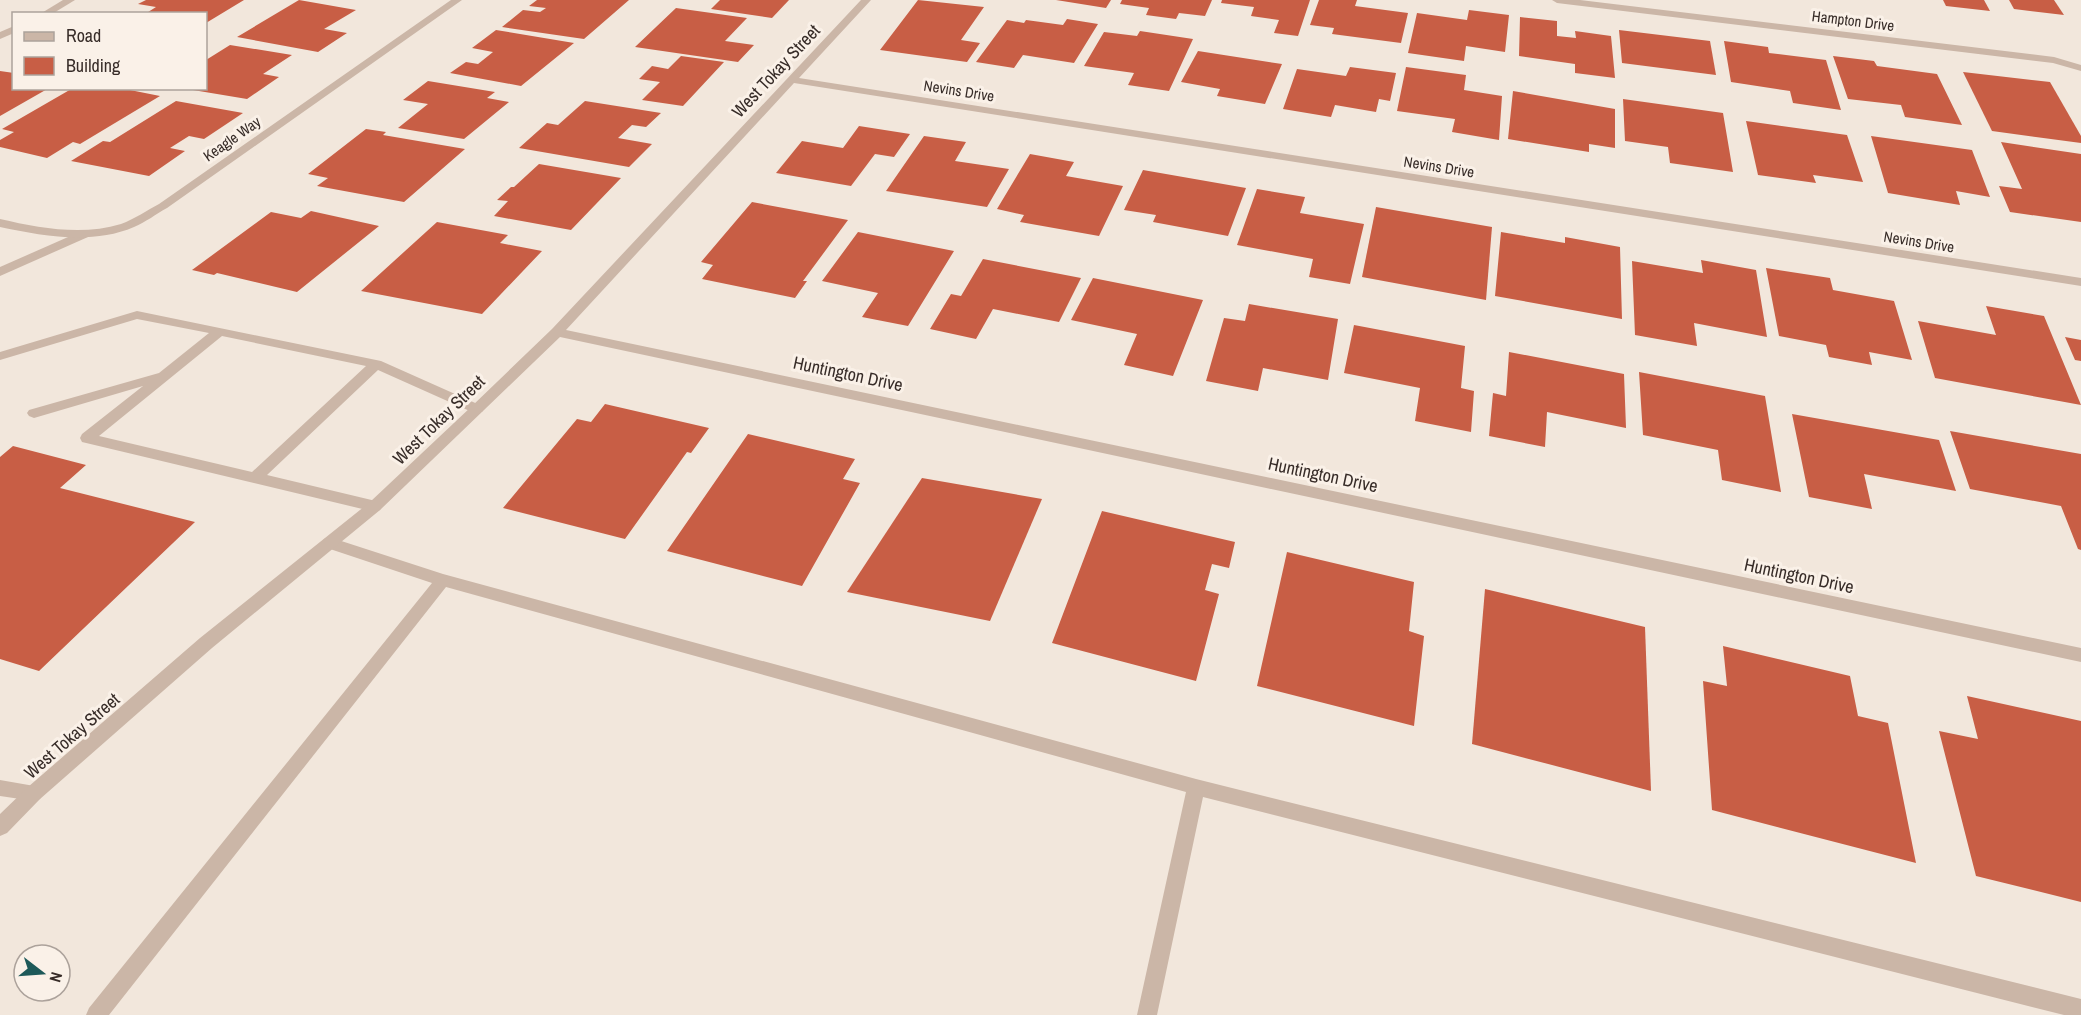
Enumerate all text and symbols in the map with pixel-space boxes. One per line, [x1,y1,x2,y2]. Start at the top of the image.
street label: Hampton Drive [1811,5,1896,36]
legend [12,12,207,90]
street label: West Tokay Street [726,19,825,123]
text: Road [66,23,101,48]
text: Building [66,53,121,78]
street label: Nevins Drive [922,75,996,106]
street label: Keagle Way [199,111,265,166]
street label: Nevins Drive [1402,151,1476,182]
street label: Nevins Drive [1882,226,1956,257]
street label: Huntington Drive [791,350,905,397]
street label: West Tokay Street [387,369,490,470]
street label: Huntington Drive [1266,451,1380,498]
street label: Huntington Drive [1742,552,1856,599]
street label: West Tokay Street [18,687,125,784]
north arrow [12,943,72,1003]
text: N [44,970,68,985]

